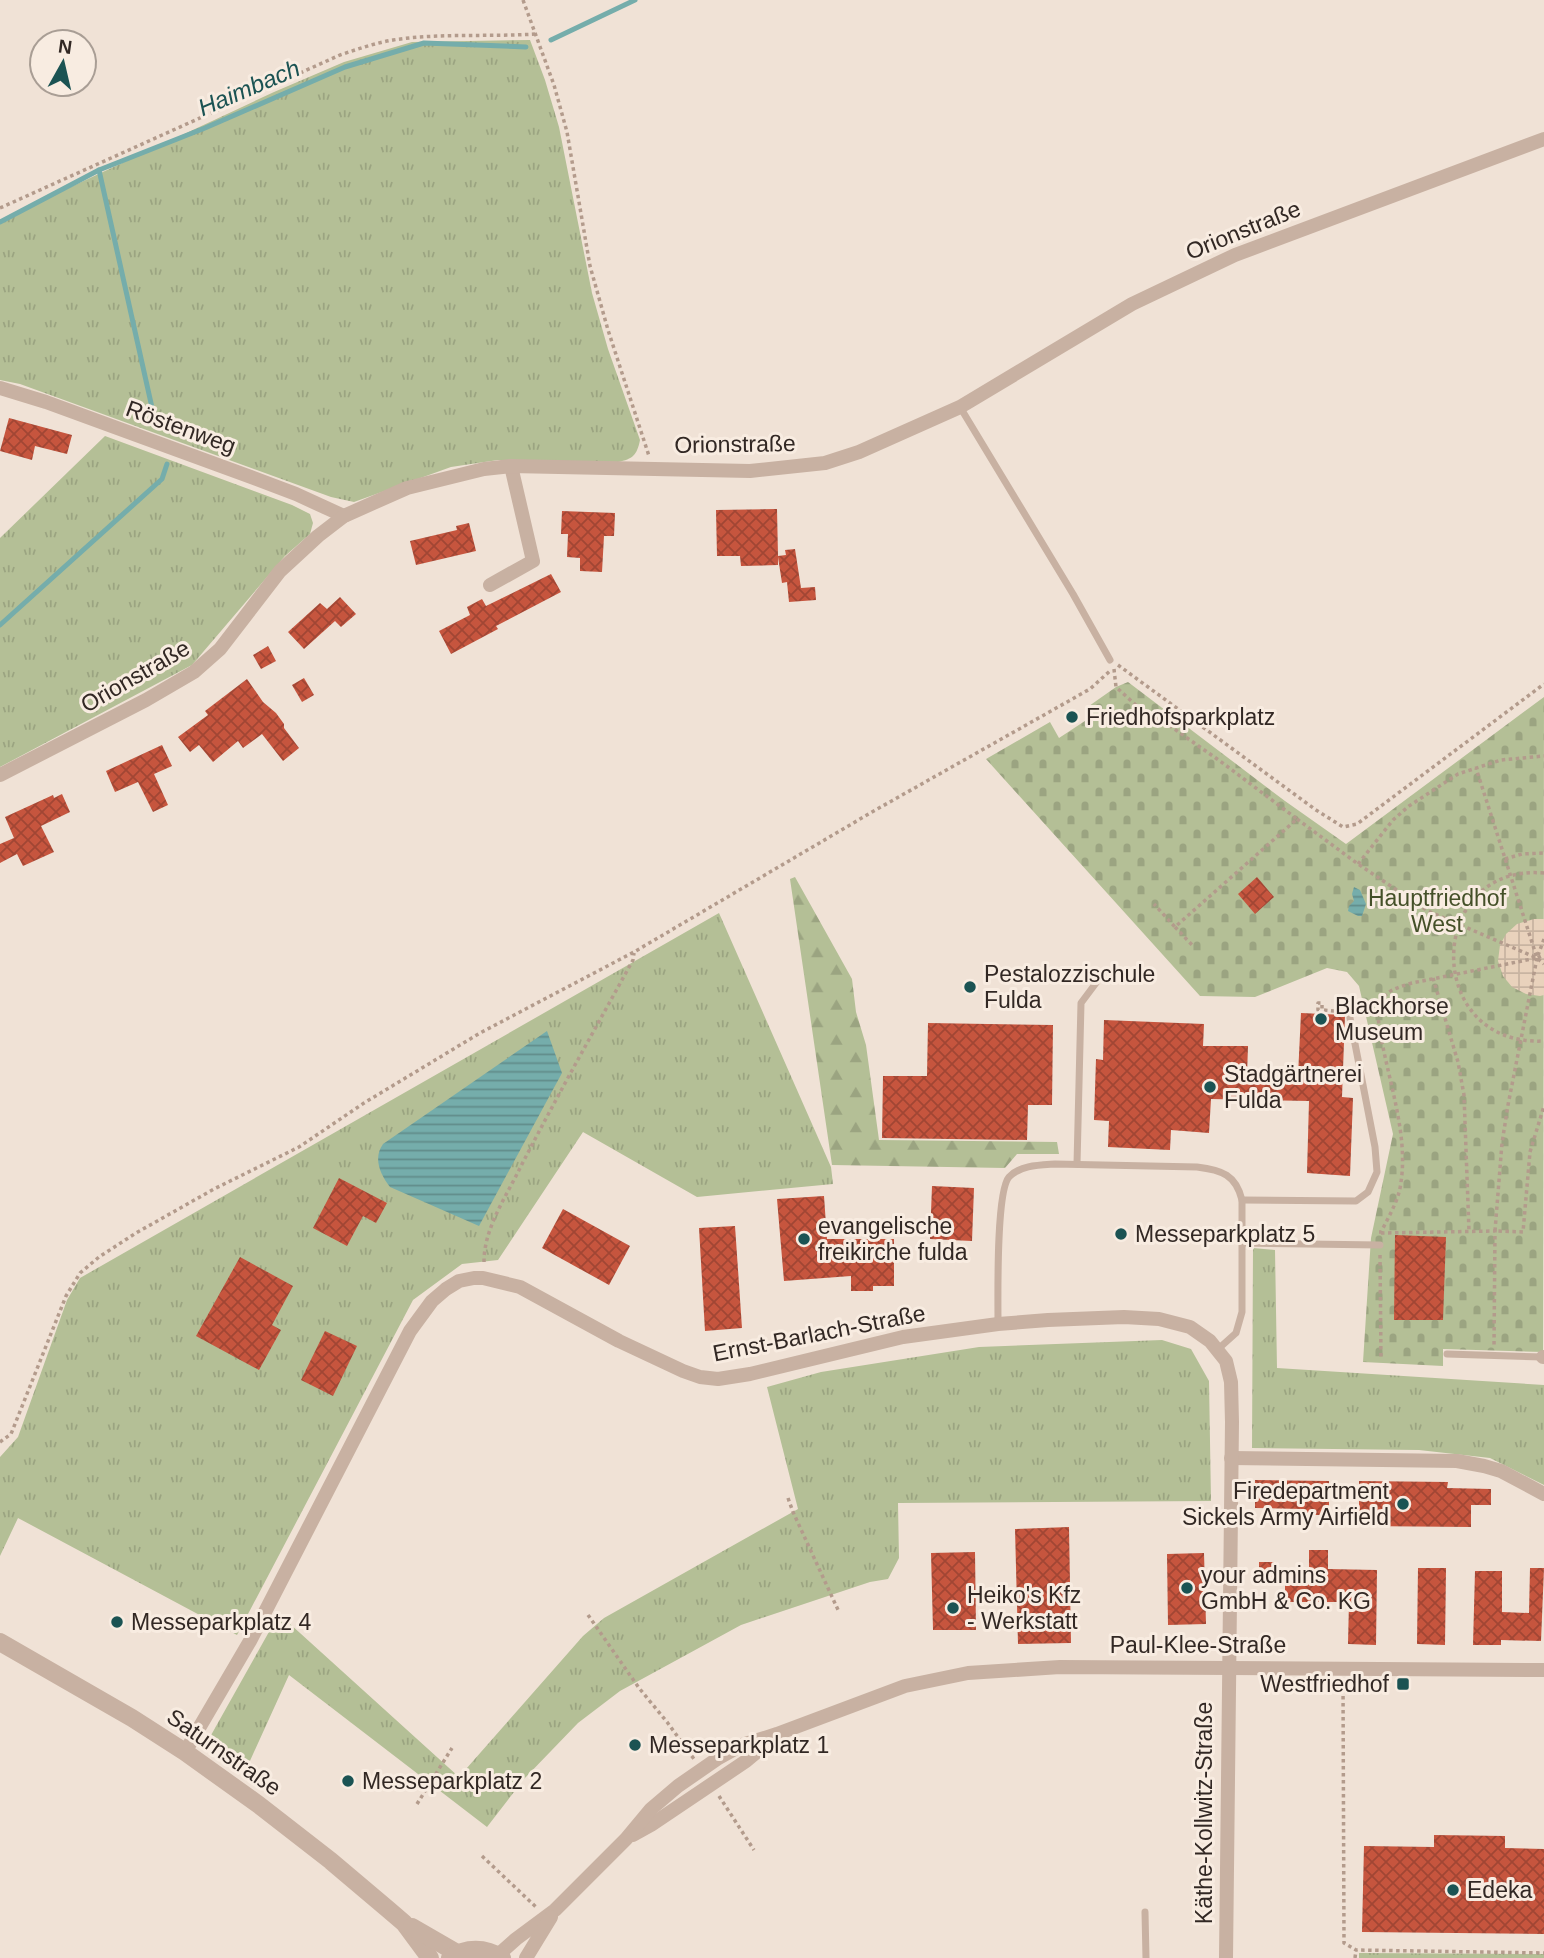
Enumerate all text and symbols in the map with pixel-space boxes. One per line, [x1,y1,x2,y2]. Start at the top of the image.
north arrow [28,28,98,98]
text: N [57,35,74,58]
water label: Haimbach [194,54,304,121]
street label: Orionstraße [1182,195,1304,265]
street label: Röstenweg [122,395,240,459]
street label: Orionstraße [674,430,796,458]
street label: Orionstraße [76,634,194,718]
place label: Friedhofsparkplatz [1086,704,1275,730]
marker: Friedhofsparkplatz [1064,709,1080,725]
park label: Hauptfriedhof West [1368,885,1507,937]
place label: Pestalozzischule Fulda [984,961,1155,1013]
marker: Pestalozzischule Fulda [962,979,978,995]
place label: Blackhorse Museum [1335,993,1449,1045]
marker: Blackhorse Museum [1313,1011,1329,1027]
place label: Stadgärtnerei Fulda [1224,1061,1362,1113]
marker: Stadgärtnerei Fulda [1202,1079,1218,1095]
place label: evangelische freikirche fulda [818,1213,968,1265]
place label: Messeparkplatz 5 [1135,1221,1315,1247]
marker: Messeparkplatz 5 [1113,1226,1129,1242]
marker: evangelische freikirche fulda [796,1231,812,1247]
street label: Ernst-Barlach-Straße [710,1300,928,1366]
place label: Firedepartment Sickels Army Airfield [1182,1478,1390,1530]
marker: Firedepartment Sickels Army Airfield [1395,1496,1411,1512]
place label: your admins GmbH & Co. KG [1201,1562,1371,1614]
marker: your admins GmbH & Co. KG [1179,1580,1195,1596]
place label: Heiko's Kfz - Werkstatt [967,1582,1081,1634]
marker: Heiko's Kfz - Werkstatt [945,1600,961,1616]
place label: Messeparkplatz 4 [131,1609,311,1635]
marker: Messeparkplatz 4 [109,1614,125,1630]
street label: Paul-Klee-Straße [1110,1632,1286,1658]
place label: Westfriedhof [1260,1671,1390,1697]
marker: Westfriedhof [1395,1676,1411,1692]
street label: Käthe-Kollwitz-Straße [1191,1702,1217,1924]
street label: Saturnstraße [162,1703,286,1801]
place label: Messeparkplatz 1 [649,1732,829,1758]
marker: Messeparkplatz 1 [627,1737,643,1753]
place label: Messeparkplatz 2 [362,1768,542,1794]
marker: Messeparkplatz 2 [340,1773,356,1789]
place label: Edeka [1467,1877,1532,1903]
marker: Edeka [1445,1882,1461,1898]

